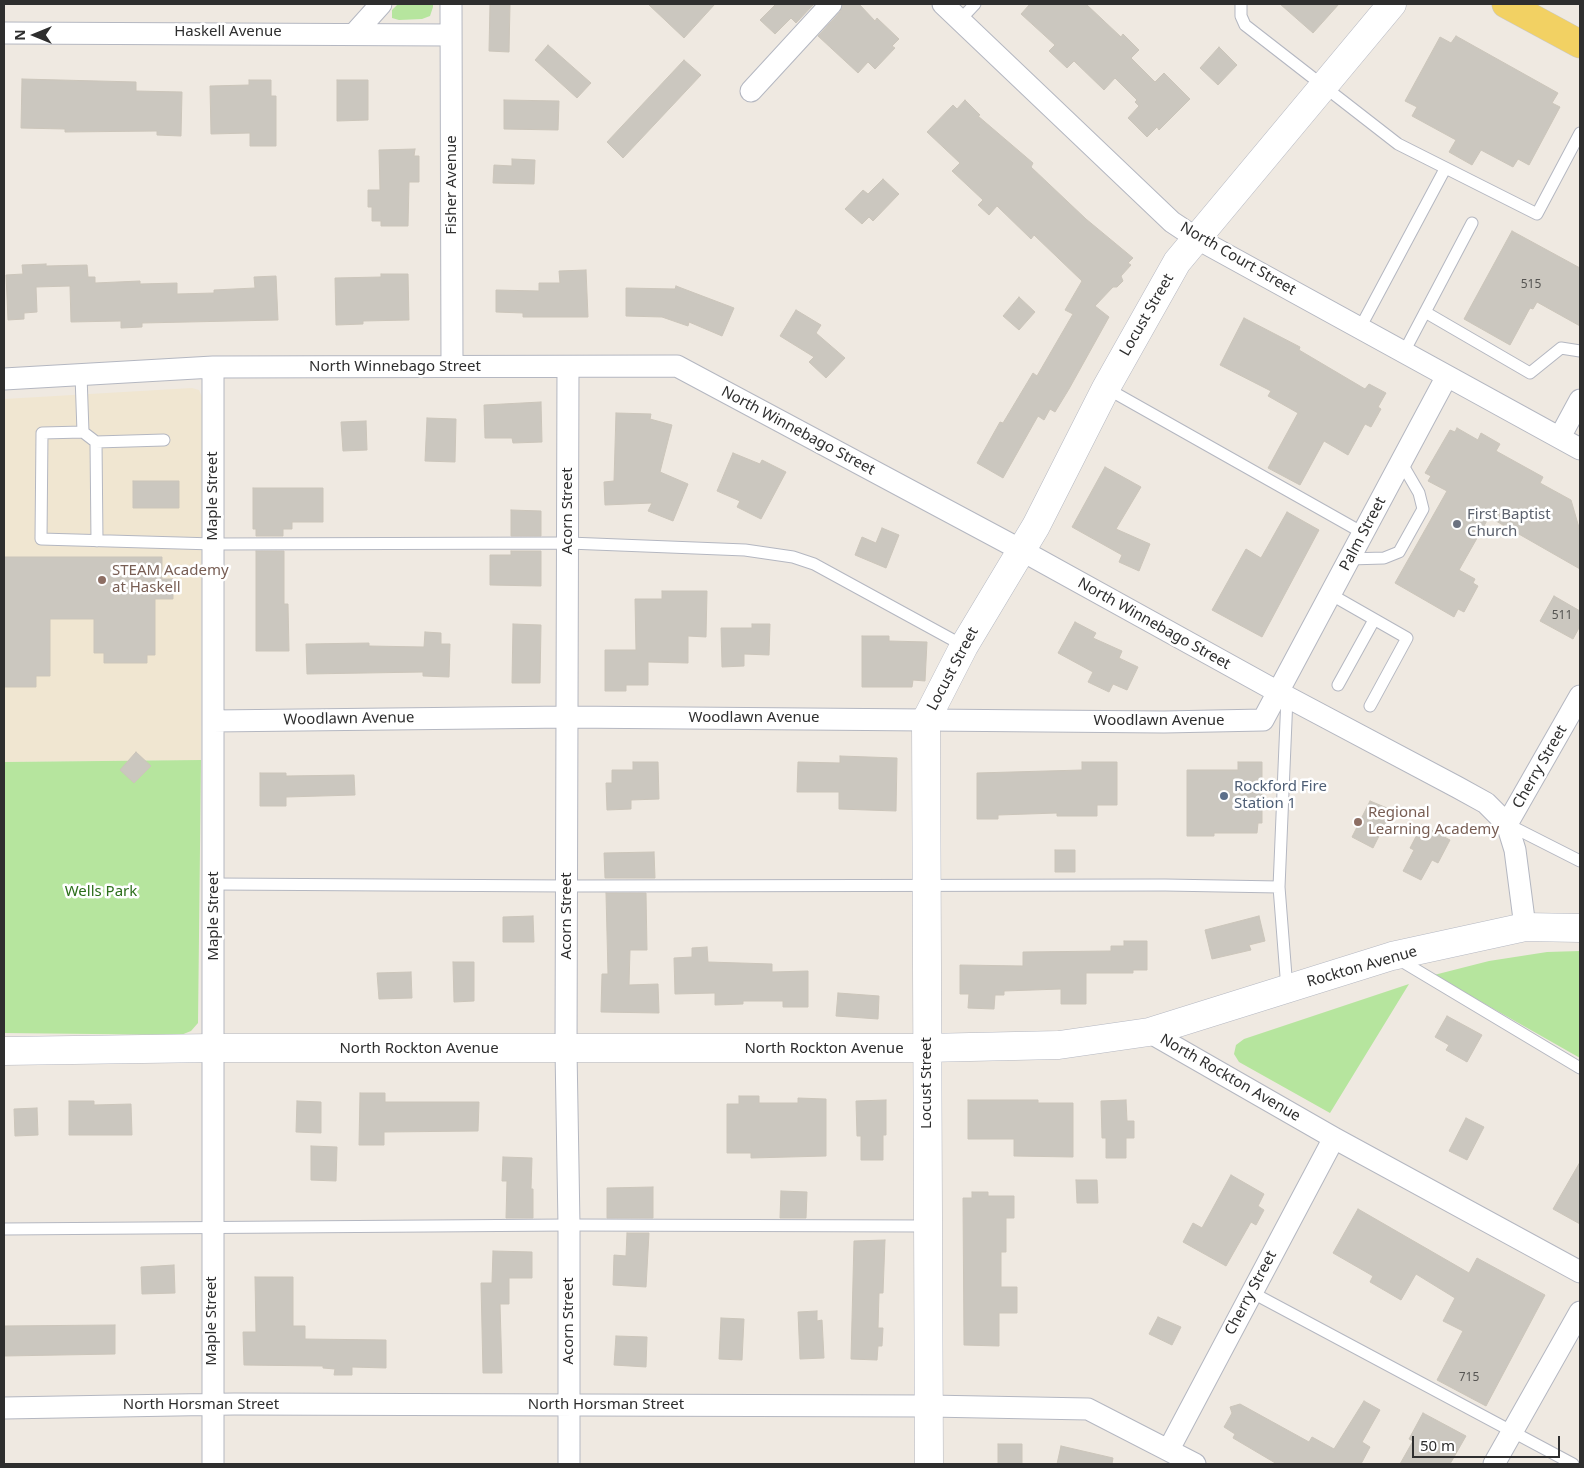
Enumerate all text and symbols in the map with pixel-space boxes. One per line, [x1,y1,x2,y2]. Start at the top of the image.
north arrow [10,10,60,60]
street label: Haskell Avenue [174,23,282,41]
text: N [10,29,29,41]
street label: Fisher Avenue [443,135,461,235]
street label: North Court Street [1177,219,1299,299]
street label: Locust Street [1116,271,1178,359]
house number: 515 [1521,278,1541,292]
street label: North Winnebago Street [309,358,481,376]
street label: North Winnebago Street [718,383,878,479]
street label: Maple Street [204,451,222,541]
street label: Acorn Street [559,467,577,555]
street label: Palm Street [1336,494,1390,574]
place label: First Baptist Church [1467,506,1551,541]
marker: First Baptist Church [1451,518,1463,530]
place label: STEAM Academy at Haskell [112,562,229,597]
marker: STEAM Academy at Haskell [96,574,108,586]
street label: North Winnebago Street [1075,574,1233,674]
house number: 511 [1552,609,1572,623]
street label: Locust Street [924,624,982,714]
street label: Woodlawn Avenue [283,709,415,729]
street label: Woodlawn Avenue [689,709,819,727]
street label: Woodlawn Avenue [1094,712,1224,730]
street label: Cherry Street [1509,722,1571,812]
place label: Rockford Fire Station 1 [1234,778,1327,813]
marker: Rockford Fire Station 1 [1218,790,1230,802]
place label: Regional Learning Academy [1368,804,1499,839]
marker: Regional Learning Academy [1352,816,1364,828]
street label: Maple Street [205,871,223,961]
street label: Acorn Street [558,872,576,960]
park label: Wells Park [65,883,137,901]
street label: Rockton Avenue [1305,943,1419,991]
street label: North Rockton Avenue [1157,1030,1303,1126]
street label: Locust Street [918,1037,936,1129]
street label: North Rockton Avenue [339,1040,499,1058]
street label: North Rockton Avenue [744,1040,904,1058]
street label: Cherry Street [1221,1248,1281,1338]
street label: Maple Street [203,1276,221,1366]
street label: Acorn Street [560,1277,578,1365]
house number: 715 [1459,1371,1479,1385]
street label: North Horsman Street [123,1396,279,1414]
street label: North Horsman Street [528,1396,684,1414]
scale bar [1414,1426,1562,1458]
text: 50 m [1420,1435,1455,1455]

